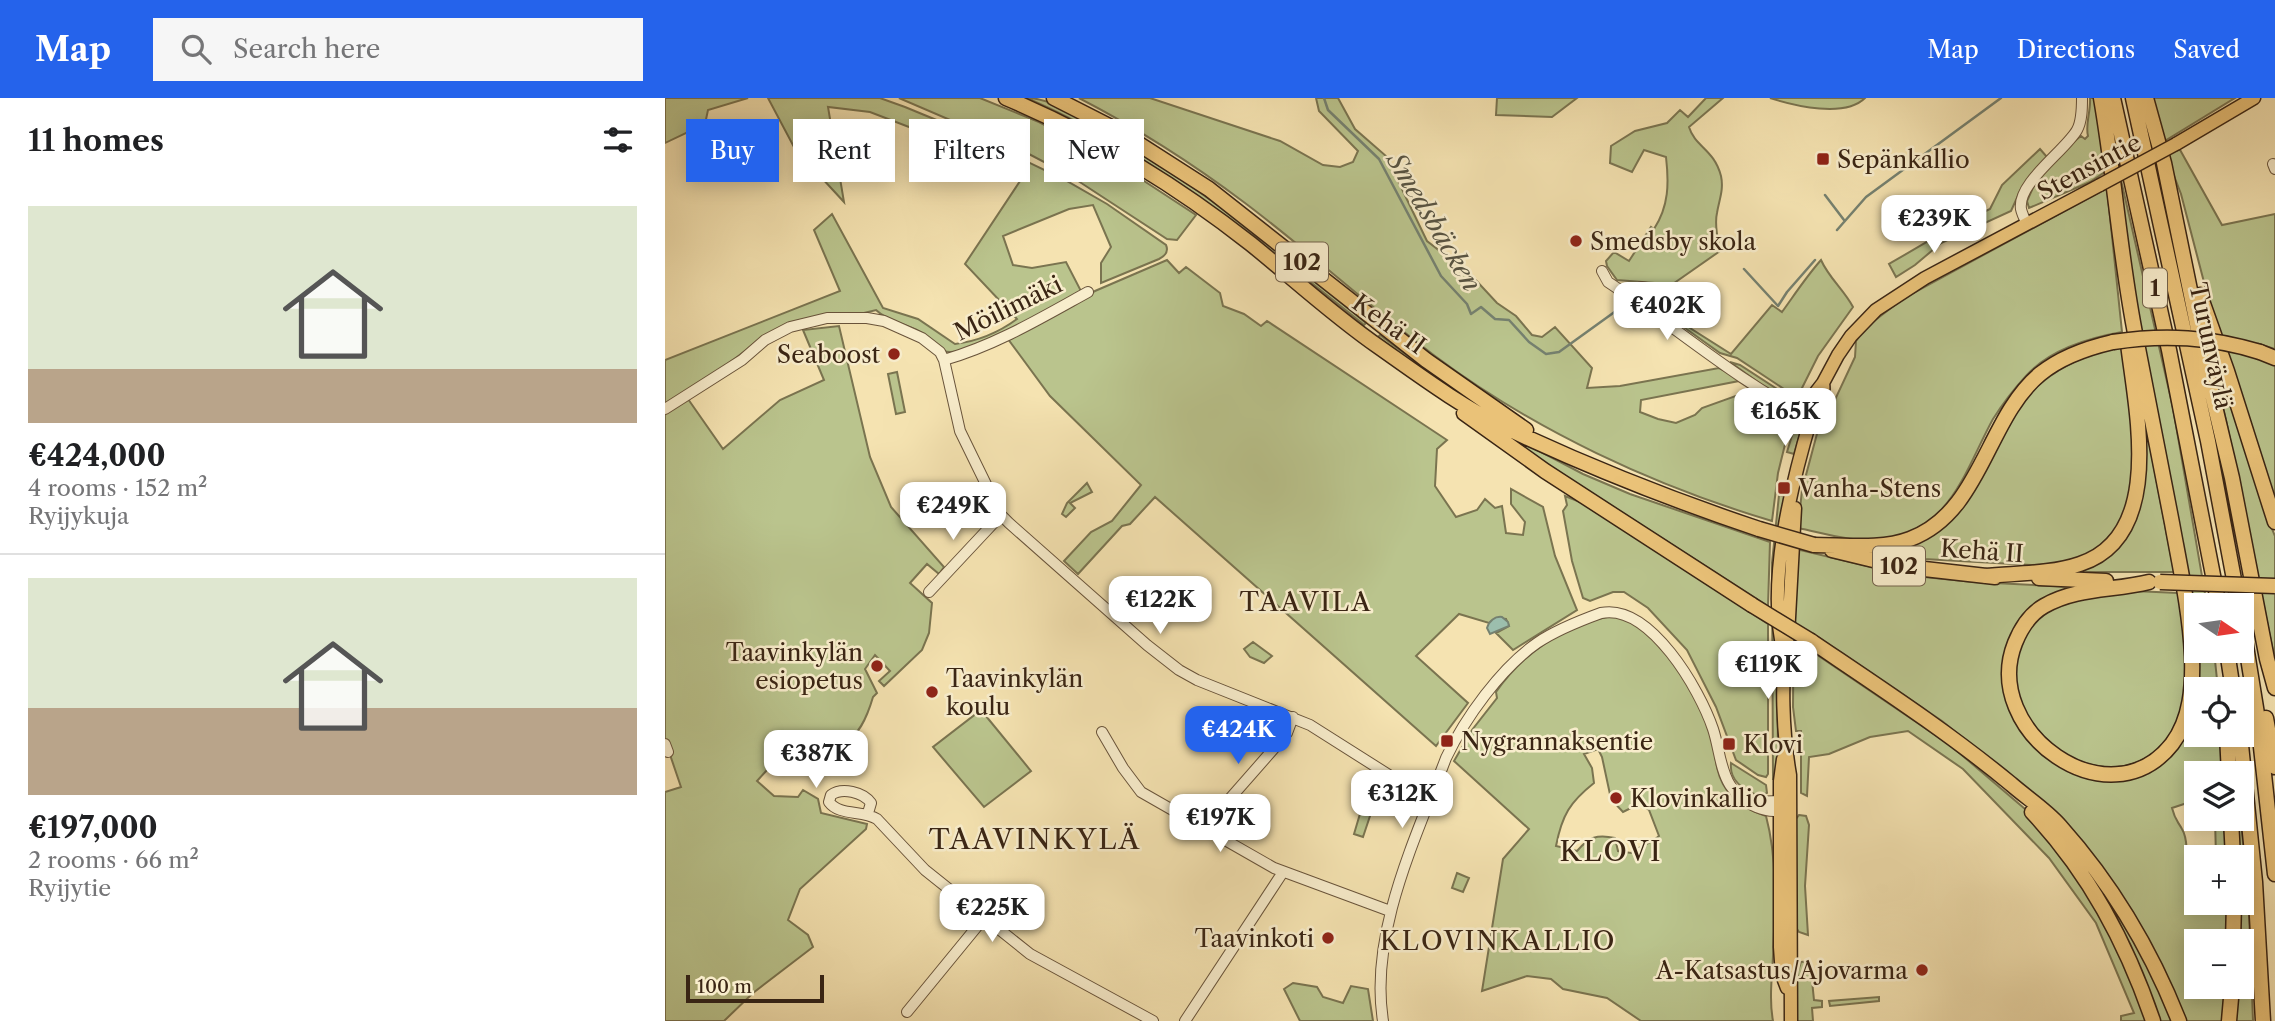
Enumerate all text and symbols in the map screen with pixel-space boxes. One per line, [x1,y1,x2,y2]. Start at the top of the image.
search box [153,18,643,81]
text: Map [35,29,111,70]
icon: search [177,30,215,68]
text: Search here [233,33,380,65]
text: Map [1927,35,1979,64]
text: Directions [2017,35,2135,64]
text: Saved [2173,35,2240,64]
chip: Buy [686,119,779,182]
chip: Rent [793,119,895,182]
chip: Filters [909,119,1030,182]
chip: New [1044,119,1144,182]
icon: filters [599,121,637,159]
text: 11 homes [28,122,164,159]
street label: Stensintie [2032,128,2146,206]
water label: Smedsbäcken [1379,145,1488,297]
place label: Sepänkallio [1837,145,1970,174]
marker: Sepänkallio [1815,151,1831,167]
pin: €239K [1885,195,1983,255]
text: €239K [1897,204,1971,232]
place label: Smedsby skola [1590,227,1756,256]
marker: Smedsby skola [1568,233,1584,249]
road number: 102 [1276,242,1328,281]
icon: home [270,251,396,377]
road number: 1 [2143,268,2167,308]
street label: Möilimäki [949,269,1067,347]
street label: Turunväylä [2183,280,2239,412]
pin: €402K [1618,282,1716,342]
street label: Kehä II [1347,288,1431,360]
text: €402K [1630,291,1704,319]
place label: Seaboost [777,340,881,369]
marker: Seaboost [886,346,902,362]
pin: €165K [1736,388,1834,448]
text: €165K [1750,397,1820,425]
text: €424,000 [28,437,166,474]
text: 4 rooms · 152 m² [28,474,208,502]
place label: Vanha-Stens [1797,474,1941,503]
marker: Vanha-Stens [1776,480,1792,496]
pin: €249K [904,482,1002,542]
text: €249K [916,491,990,519]
text: Ryijykuja [28,502,129,530]
street label: Kehä II [1939,534,2025,568]
road number: 102 [1873,546,1925,586]
pin: €122K [1111,576,1209,636]
text: €122K [1125,585,1195,613]
district label: TAAVILA [1240,586,1372,618]
north arrow [2184,593,2254,663]
map controls [2184,593,2254,999]
icon: home [270,623,396,749]
place label: Taavinkylän esiopetus [726,638,863,695]
pin: €119K [1719,642,1817,701]
text: €119K [1734,650,1802,678]
marker: Taavinkylän esiopetus [869,658,885,674]
place label: Taavinkylän koulu [946,664,1083,721]
button: locate [2184,677,2254,747]
marker: Taavinkylän koulu [924,684,940,700]
pin: €424K [1189,706,1287,766]
text: €424K [1201,715,1275,743]
place label: Nygrannaksentie [1461,727,1653,756]
pin: €387K [767,730,865,790]
place label: Klovi [1743,730,1803,759]
marker: Nygrannaksentie [1439,733,1455,749]
marker: Klovi [1721,736,1737,752]
text: €387K [780,739,852,767]
button: layers [2184,761,2254,831]
pin: €312K [1353,770,1451,830]
text: €312K [1367,779,1437,807]
place label: Klovinkallio [1630,784,1767,813]
marker: Klovinkallio [1608,790,1624,806]
pin: €197K [1171,794,1269,854]
text: €197K [1185,803,1255,831]
text: €197,000 [28,809,158,846]
district label: TAAVINKYLÄ [929,822,1141,856]
district label: KLOVI [1559,834,1663,868]
button: + [2184,845,2254,915]
text: 2 rooms · 66 m² [28,846,199,874]
text: Ryijytie [28,874,111,902]
pin: €225K [943,884,1041,944]
text: €225K [956,893,1028,921]
place label: Taavinkoti [1195,924,1314,953]
district label: KLOVINKALLIO [1380,925,1616,957]
button: − [2184,929,2254,999]
marker: Taavinkoti [1320,930,1336,946]
place label: A-Katsastus/Ajovarma [1655,956,1908,985]
marker: A-Katsastus/Ajovarma [1914,962,1930,978]
scale bar [686,972,824,1004]
text: 100 m [697,975,752,998]

